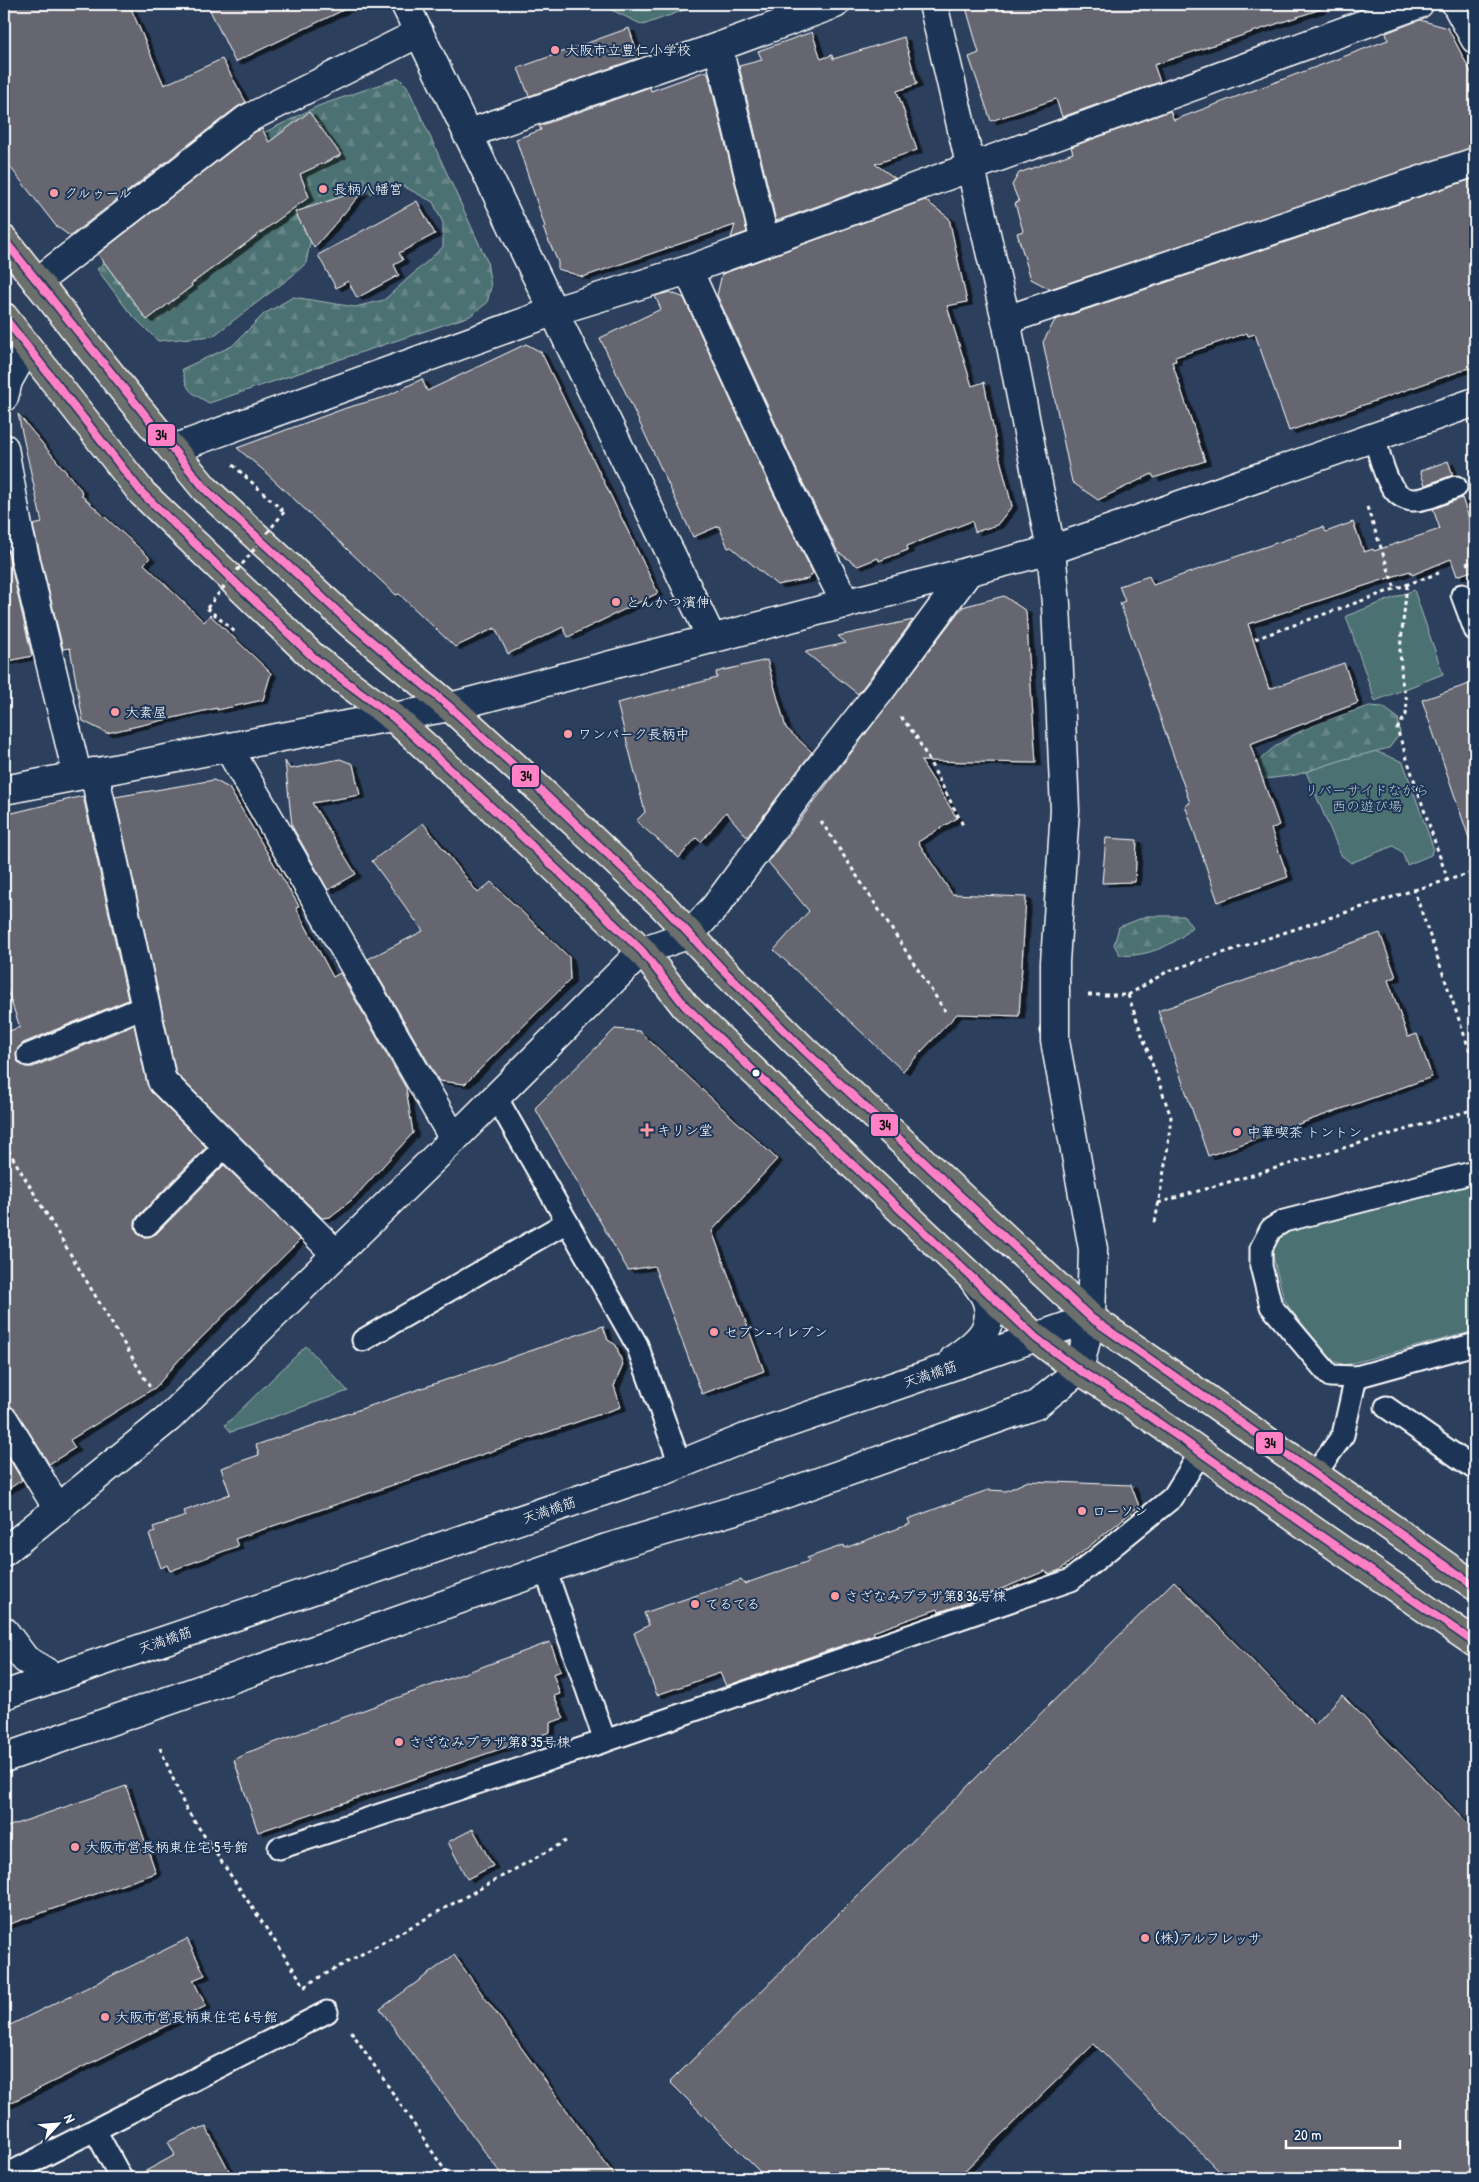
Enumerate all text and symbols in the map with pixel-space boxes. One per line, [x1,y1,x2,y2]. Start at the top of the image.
place label: 大阪市立豊仁小学校 [565,40,691,59]
marker: 大阪市立豊仁小学校 [549,44,561,56]
place label: 長柄八幡宮 [333,179,403,198]
place label: クルゥール [64,183,132,202]
marker: 長柄八幡宮 [317,183,329,195]
marker: クルゥール [48,187,60,199]
line badge: 34 [147,423,176,447]
text: 34 [155,425,168,444]
place label: とんかつ濱伸 [626,592,710,611]
marker: とんかつ濱伸 [610,596,622,608]
place label: 大素屋 [125,702,167,721]
marker: 大素屋 [109,706,121,718]
place label: ワンパーク長柄中 [578,724,689,743]
marker: ワンパーク長柄中 [562,728,574,740]
line badge: 34 [511,764,540,788]
text: 34 [520,766,533,785]
park label: リバーサイドながら 西の遊び場 [1304,780,1430,815]
unlabelled marker [751,1068,761,1078]
line badge: 34 [870,1113,899,1137]
text: 34 [879,1115,892,1134]
place label: キリン堂 [657,1120,713,1139]
place label: 中華喫茶 トントン [1247,1122,1362,1141]
marker: キリン堂 [641,1124,653,1136]
marker: 中華喫茶 トントン [1231,1126,1243,1138]
place label: セブン-イレブン [724,1322,828,1341]
marker: セブン-イレブン [708,1326,720,1338]
street label: 天満橋筋 [900,1355,959,1392]
line badge: 34 [1255,1431,1284,1455]
text: 34 [1264,1433,1277,1452]
street label: 天満橋筋 [519,1491,578,1528]
place label: ローソン [1092,1501,1148,1520]
marker: ローソン [1076,1505,1088,1517]
place label: さざなみプラザ第8 36号棟 [845,1586,1007,1605]
marker: さざなみプラザ第8 36号棟 [829,1590,841,1602]
place label: てるてる [705,1594,760,1613]
marker: てるてる [689,1598,701,1610]
street label: 天満橋筋 [135,1621,194,1658]
place label: さざなみプラザ第8 35号棟 [409,1732,571,1751]
marker: さざなみプラザ第8 35号棟 [393,1736,405,1748]
place label: 大阪市営長柄東住宅 5号館 [85,1837,248,1856]
marker: 大阪市営長柄東住宅 5号館 [69,1841,81,1853]
place label: (株)アルフレッサ [1155,1928,1262,1947]
marker: (株)アルフレッサ [1139,1932,1151,1944]
place label: 大阪市営長柄東住宅 6号館 [115,2007,278,2026]
marker: 大阪市営長柄東住宅 6号館 [99,2011,111,2023]
north arrow [32,2100,82,2150]
text: N [60,2111,81,2126]
scale bar [1286,2117,1400,2149]
text: 20 m [1294,2124,1321,2145]

